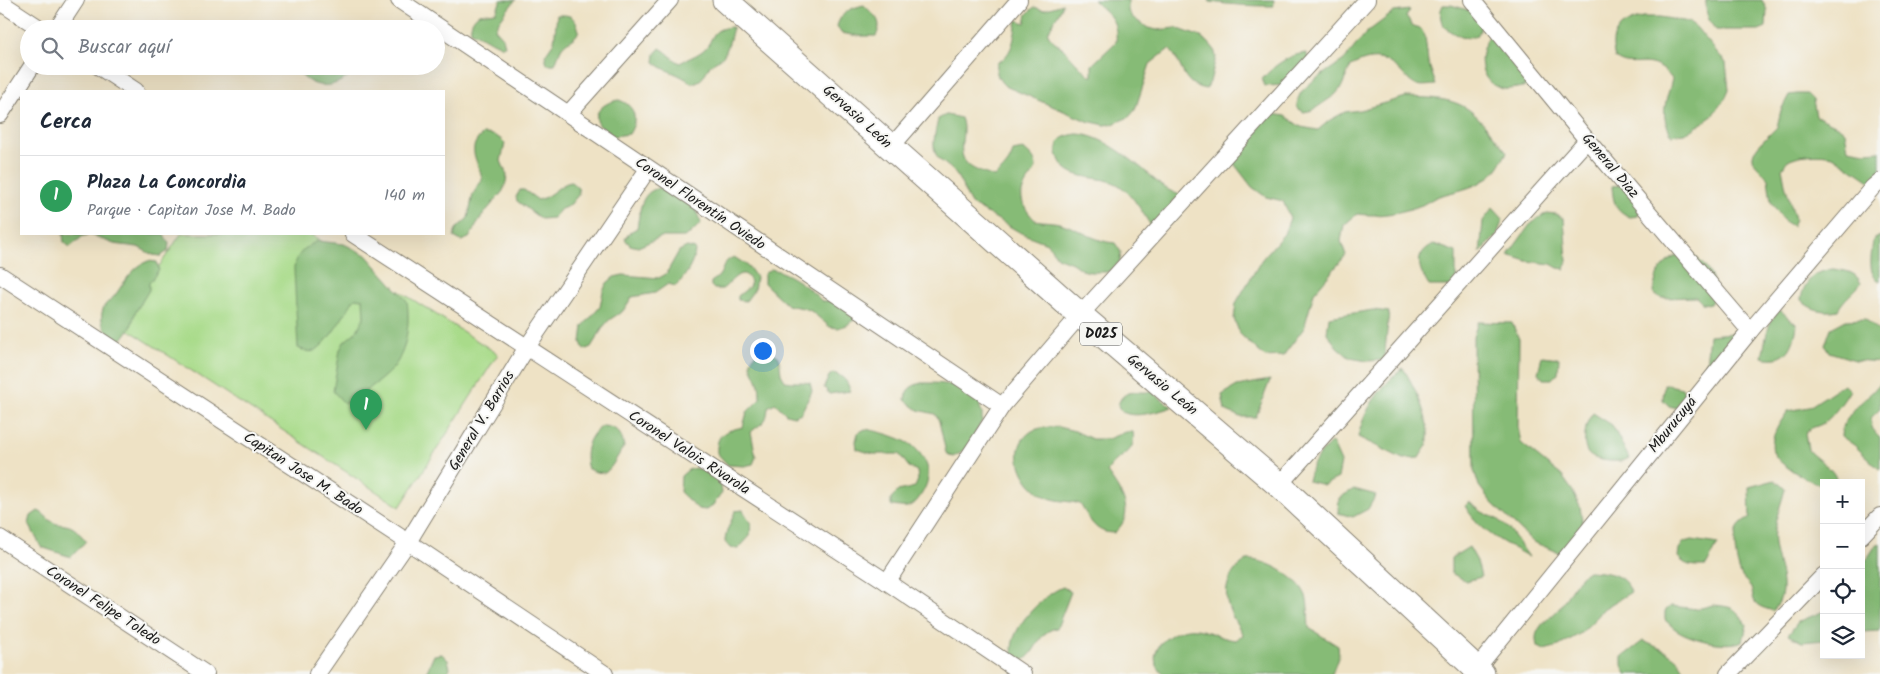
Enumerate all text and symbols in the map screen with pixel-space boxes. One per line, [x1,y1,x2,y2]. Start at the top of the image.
search box [20,20,445,75]
text: Buscar aquí [78,33,170,63]
icon: search [38,34,66,62]
street label: Gervasio León [817,79,897,155]
text: Cerca [40,106,92,139]
street label: General Diaz [1575,128,1645,204]
street label: Coronel Florentín Oviedo [630,151,771,257]
text: Plaza La Concordia [87,168,246,198]
text: 1 [54,183,58,208]
text: 140 m [384,183,425,208]
text: Parque · Capitan Jose M. Bado [87,198,296,223]
road number: D025 [1080,322,1122,346]
your location [750,338,776,364]
street label: Gervasio León [1121,348,1203,422]
street label: General V. Barrios [443,366,522,476]
pin: 1 [350,389,382,430]
street label: Mburucuyá [1643,390,1705,459]
street label: Coronel Valois Rivarola [623,404,755,502]
street label: Capitan Jose M. Bado [238,426,368,522]
map controls [1820,479,1865,659]
button: + [1820,479,1865,524]
button: − [1820,524,1865,569]
street label: Coronel Felipe Toledo [41,560,166,652]
button: locate [1820,569,1865,614]
button: layers [1820,614,1865,659]

